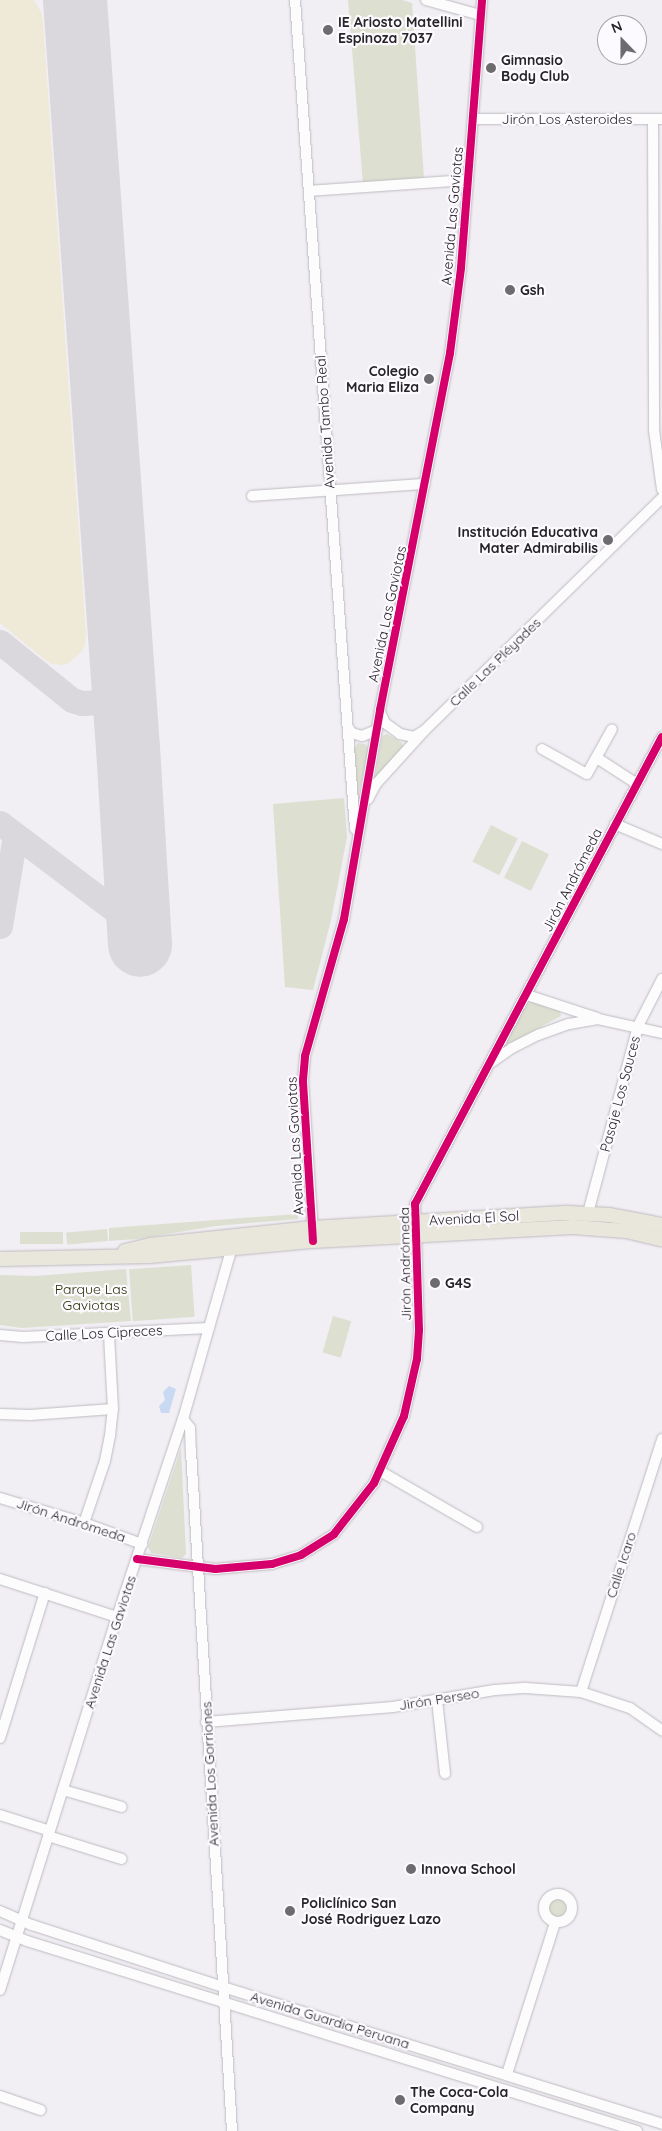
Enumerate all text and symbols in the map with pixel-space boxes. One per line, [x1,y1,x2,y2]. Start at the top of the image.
place label: IE Ariosto Matellini Espinoza 7037 [338,14,463,46]
north arrow [597,15,647,65]
text: N [609,17,625,37]
marker: IE Ariosto Matellini Espinoza 7037 [322,24,334,36]
place label: Gimnasio Body Club [501,52,569,84]
marker: Gimnasio Body Club [485,62,497,74]
street label: Jirón Los Asteroides [502,111,632,127]
street label: Avenida Las Gaviotas [438,146,466,286]
place label: Gsh [520,282,545,298]
marker: Gsh [504,284,516,296]
street label: Avenida Tambo Real [312,355,338,489]
place label: Colegio Maria Eliza [346,363,419,396]
marker: Colegio Maria Eliza [423,373,435,385]
place label: Institución Educativa Mater Admirabilis [458,524,598,556]
marker: Institución Educativa Mater Admirabilis [602,534,614,546]
street label: Avenida Las Gaviotas [364,544,410,684]
street label: Calle Las Pléyades [446,614,544,710]
street label: Jirón Andrómeda [539,825,605,935]
street label: Pasaje Los Sauces [596,1034,644,1154]
street label: Avenida Las Gaviotas [283,1076,307,1216]
street label: Jirón Andrómeda [396,1207,414,1321]
street label: Avenida El Sol [428,1207,520,1229]
place label: G4S [445,1275,471,1291]
marker: G4S [429,1277,441,1289]
park label: Parque Las Gaviotas [55,1281,127,1314]
street label: Calle Los Cipreces [45,1322,163,1344]
street label: Jirón Andrómeda [14,1494,128,1546]
street label: Calle Icaro [602,1530,640,1600]
street label: Avenida Las Gaviotas [81,1573,139,1711]
street label: Jirón Perseo [398,1684,480,1714]
street label: Avenida Los Gorriones [198,1701,222,1847]
place label: Innova School [421,1861,516,1877]
marker: Innova School [405,1863,417,1875]
place label: Policlínico San José Rodriguez Lazo [301,1895,441,1928]
marker: Policlínico San José Rodriguez Lazo [283,1904,297,1918]
street label: Avenida Guardia Peruana [248,1988,412,2052]
place label: The Coca-Cola Company [410,2084,508,2116]
marker: The Coca-Cola Company [394,2094,406,2106]

